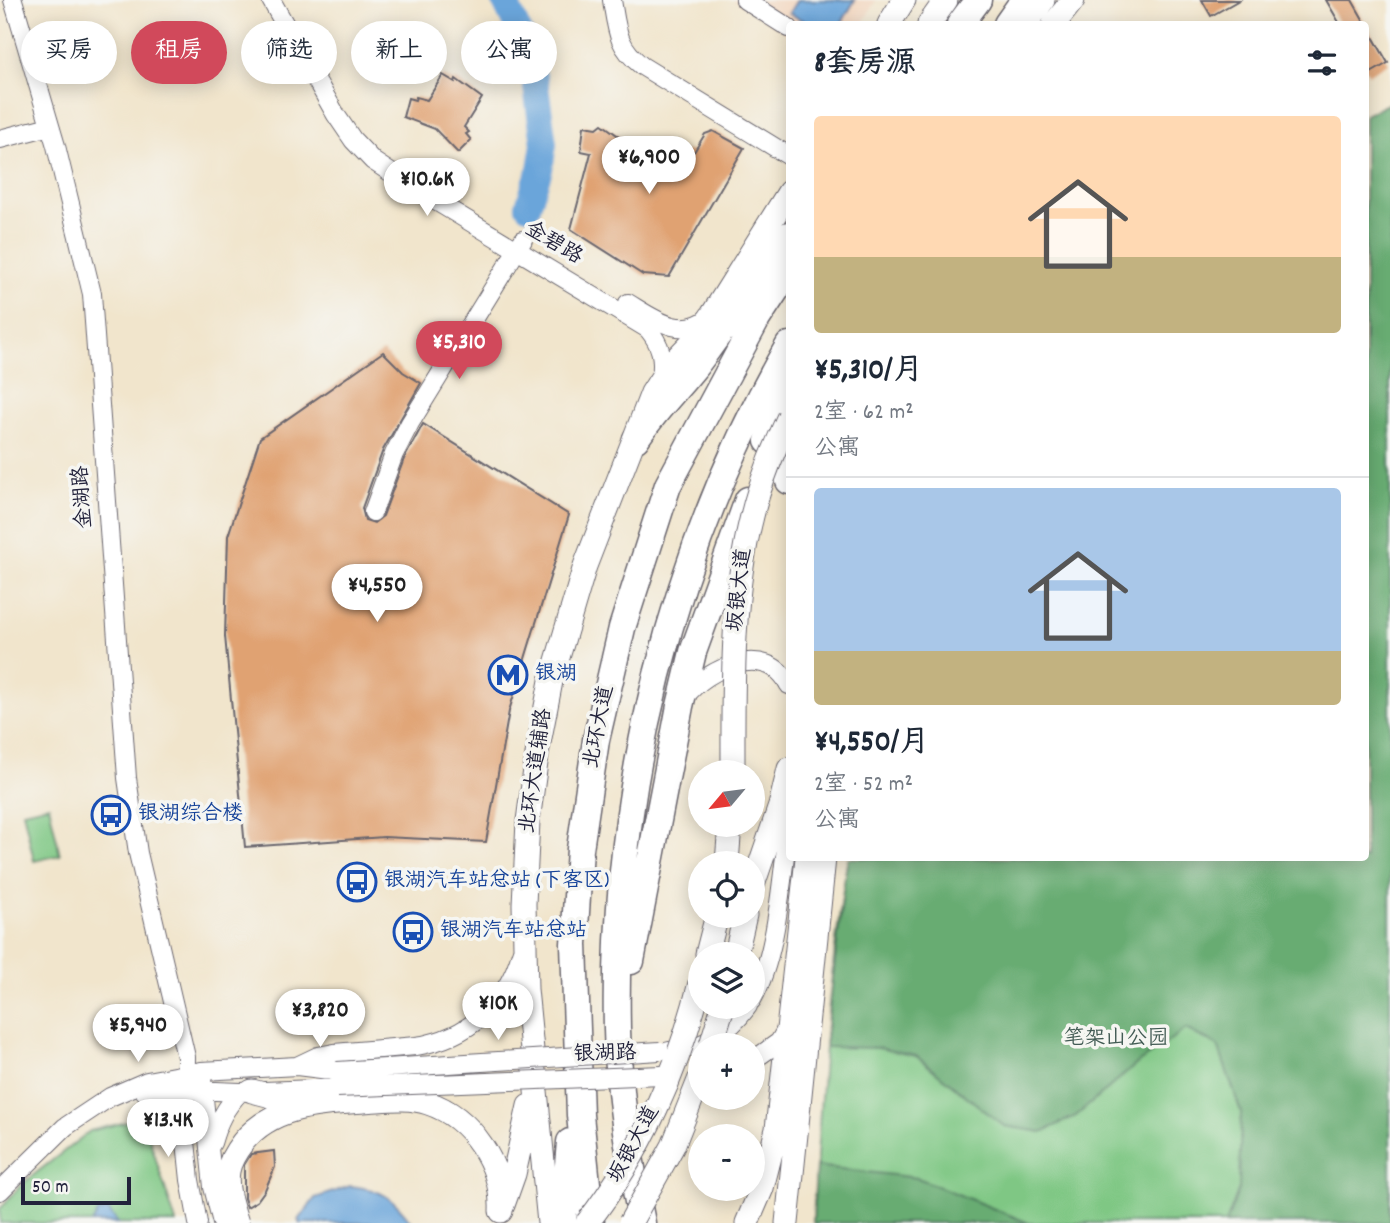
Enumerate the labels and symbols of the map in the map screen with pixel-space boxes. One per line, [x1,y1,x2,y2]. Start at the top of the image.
pin: ¥6,900 [592,136,706,196]
pin: ¥10.6K [370,158,484,218]
street label: 金碧路 [518,215,588,273]
pin: ¥5,310 [402,322,516,381]
street label: 金湖路 [67,465,101,529]
street label: 坂银大道 [722,547,760,633]
pin: ¥4,550 [320,564,434,624]
metro station icon: 银湖 [487,654,529,696]
place label: 银湖 [535,660,577,690]
street label: 北环大道 [577,683,623,771]
street label: 北环大道辅路 [513,707,561,835]
north arrow [688,760,765,836]
bus stop icon: 银湖综合楼 [90,794,132,836]
place label: 银湖综合楼 [138,800,243,830]
bus stop icon: 银湖汽车站总站 (下客区) [336,861,378,903]
place label: 银湖汽车站总站 (下客区) [384,867,609,897]
bus stop icon: 银湖汽车站总站 [392,911,434,953]
place label: 银湖汽车站总站 [440,917,587,947]
pin: ¥10K [457,982,539,1042]
pin: ¥3,820 [263,990,377,1049]
pin: ¥5,940 [81,1004,195,1064]
park label: 笔架山公园 [1064,1025,1169,1055]
street label: 银湖路 [573,1039,637,1071]
pin: ¥13.4K [111,1100,225,1159]
street label: 坂银大道 [602,1101,668,1189]
scale bar [21,1174,131,1206]

